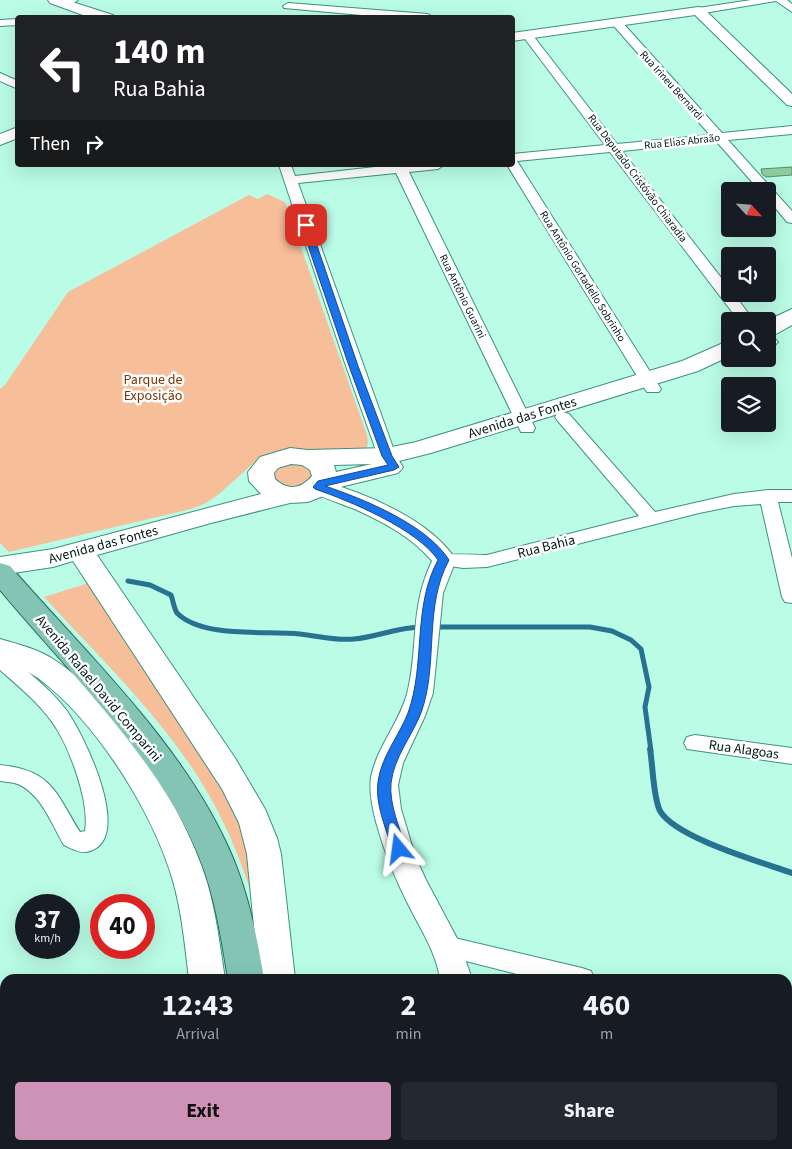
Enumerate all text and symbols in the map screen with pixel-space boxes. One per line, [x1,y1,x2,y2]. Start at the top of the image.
text: 140 m [113,27,205,77]
icon: left [30,35,95,100]
street label: Rua Irineu Bernardi [636,47,707,123]
text: Rua Bahia [113,73,205,105]
street label: Rua Deputado Cristóvão Chiaradia [584,111,691,245]
icon: right [80,130,108,158]
street label: Rua Elias Abraão [643,130,721,153]
text: Then [30,131,70,158]
north arrow [721,182,776,238]
map controls [721,182,776,432]
pin [285,204,327,246]
street label: Rua Antônio Gortadello Sobrinho [536,208,629,345]
icon: arrive [292,211,320,239]
button: sound [721,247,776,302]
street label: Rua Antônio Guarini [436,252,489,341]
button: search [721,312,776,367]
park label: Parque de Exposição [124,370,183,406]
button: layers [721,377,776,432]
street label: Avenida das Fontes [466,392,579,444]
street label: Avenida das Fontes [46,521,160,569]
street label: Rua Bahia [515,530,577,564]
street label: Avenida Rafael David Comparini [31,611,166,766]
street label: Rua Alagoas [707,735,780,765]
position arrow [372,822,424,874]
speed limit sign: 40 [90,894,155,959]
text: 37 [34,902,61,938]
text: km/h [34,930,61,947]
text: 12:43 [162,984,234,1027]
text: 2 [400,984,416,1027]
text: 460 [583,984,630,1027]
text: Arrival [176,1023,219,1045]
text: min [395,1023,421,1045]
text: m [600,1023,613,1045]
button: Exit [15,1082,391,1140]
button: Share [401,1082,777,1140]

